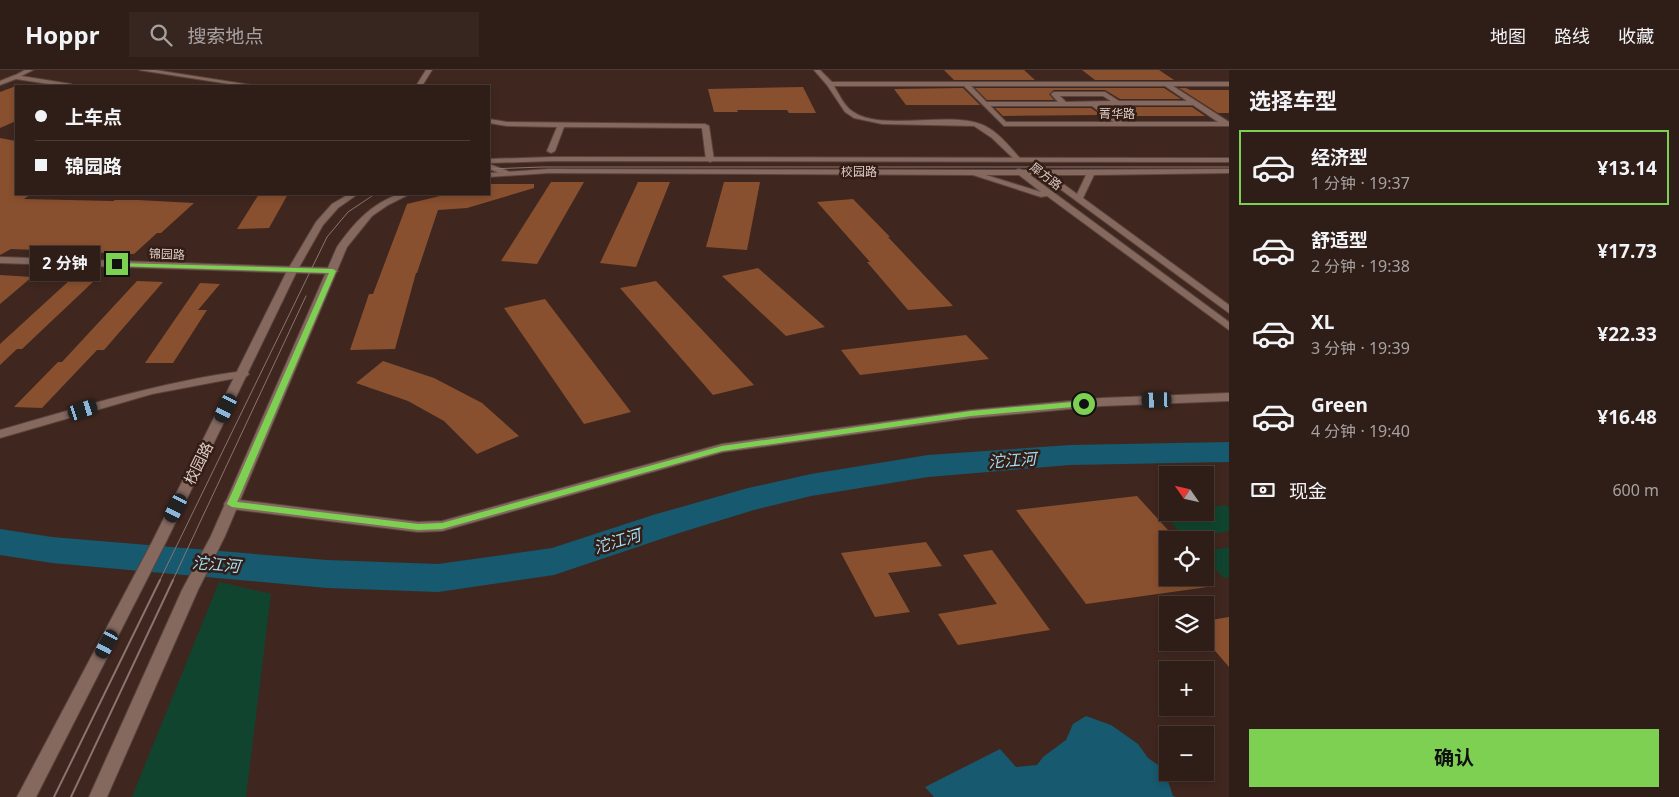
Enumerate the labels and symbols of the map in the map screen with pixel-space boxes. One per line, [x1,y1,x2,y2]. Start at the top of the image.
street label: 菁华路 [1099,105,1135,122]
street label: 犀方路 [1027,158,1065,194]
street label: 校园路 [841,163,877,180]
street label: 锦园路 [149,245,185,263]
callout: 2 分钟 [29,246,100,282]
route end [106,253,128,275]
car [212,391,239,425]
car [1141,392,1172,408]
route start [1073,393,1095,415]
car [66,398,99,422]
street label: 校园路 [179,438,217,488]
water label: 沱江河 [987,447,1040,473]
north arrow [1159,466,1214,521]
car [162,491,189,525]
water label: 沱江河 [591,523,646,559]
water label: 沱江河 [191,551,244,577]
car [93,627,120,661]

